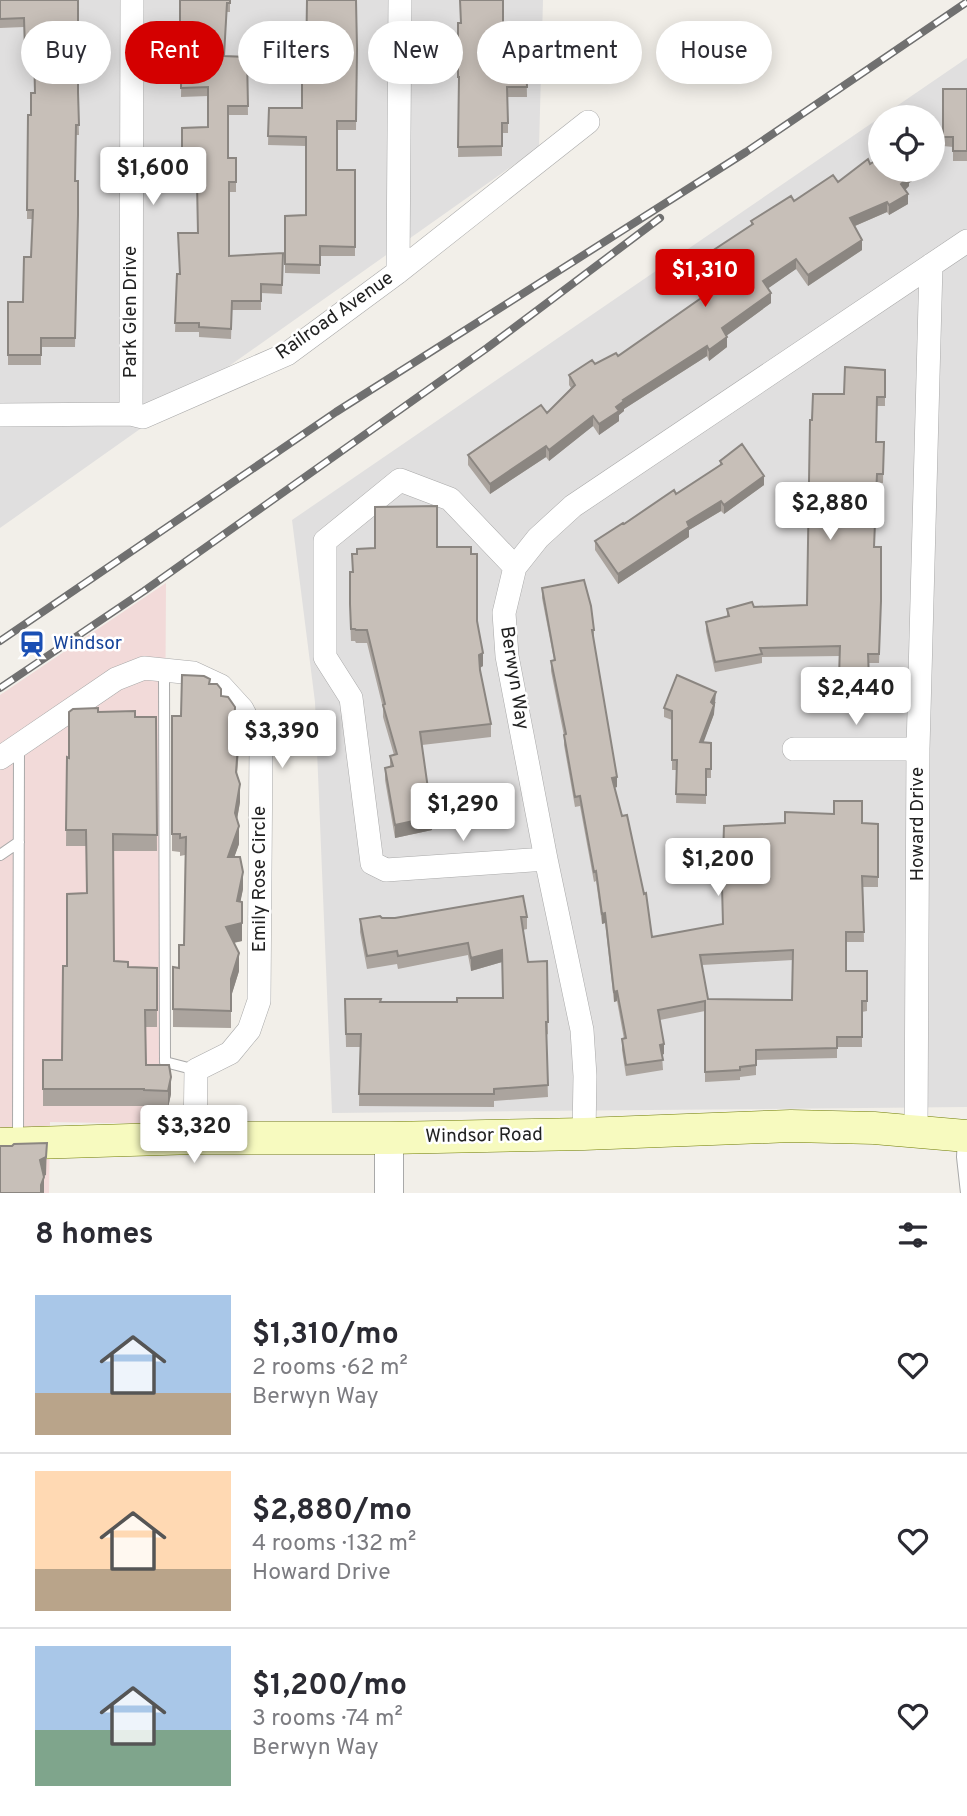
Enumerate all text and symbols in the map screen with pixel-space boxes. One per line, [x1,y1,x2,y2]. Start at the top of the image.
chip: Buy [21,21,111,84]
chip: Rent [125,21,224,84]
chip: Filters [238,21,354,84]
chip: New [368,21,463,84]
chip: Apartment [477,21,642,84]
chip: House [656,21,772,84]
map controls [868,105,945,182]
button: locate [868,105,945,182]
pin: $1,600 [96,148,210,207]
text: $1,600 [116,155,190,184]
street label: Park Glen Drive [119,246,143,378]
pin: $1,310 [648,250,762,309]
text: $1,310 [671,257,739,286]
street label: Railroad Avenue [272,267,398,365]
pin: $2,880 [773,482,887,542]
text: $2,880 [791,490,869,519]
street label: Berwyn Way [494,624,534,732]
station icon: Windsor [17,629,47,659]
place label: Windsor [53,632,123,656]
pin: $2,440 [799,668,913,727]
text: $2,440 [817,675,895,704]
pin: $3,390 [225,710,339,770]
text: $3,390 [244,718,320,747]
street label: Howard Drive [906,767,930,881]
pin: $1,290 [406,784,520,843]
text: $1,290 [427,791,499,820]
street label: Emily Rose Circle [248,806,272,952]
pin: $1,200 [661,838,775,898]
text: $1,200 [681,846,755,875]
pin: $3,320 [137,1106,251,1165]
text: $3,320 [156,1113,232,1142]
street label: Windsor Road [425,1123,543,1149]
icon: filters [894,1216,932,1254]
text: 8 homes [35,1217,154,1254]
text: $1,310/mo [252,1317,399,1354]
icon: home [91,1323,175,1407]
icon: heart [894,1346,932,1384]
text: 2 rooms · 62 m² [252,1354,408,1383]
text: Berwyn Way [252,1383,379,1412]
text: $2,880/mo [252,1493,412,1530]
icon: home [91,1499,175,1583]
icon: heart [894,1522,932,1560]
text: 4 rooms · 132 m² [252,1530,416,1559]
text: Howard Drive [252,1559,391,1588]
text: $1,200/mo [252,1668,407,1705]
icon: home [91,1674,175,1758]
icon: heart [894,1697,932,1735]
text: 3 rooms · 74 m² [252,1705,403,1734]
text: Berwyn Way [252,1734,379,1763]

